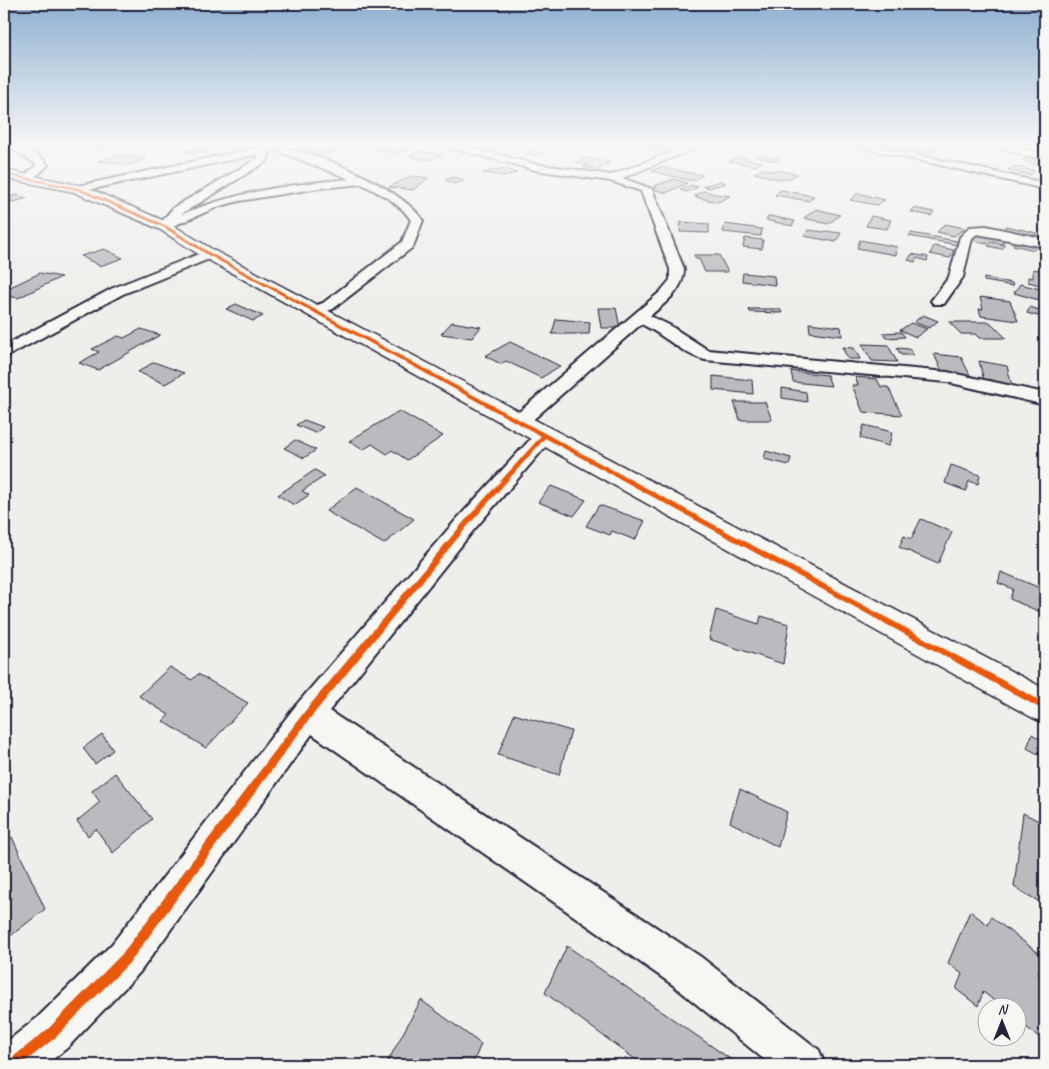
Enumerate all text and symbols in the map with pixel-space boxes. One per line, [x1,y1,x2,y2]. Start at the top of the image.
north arrow [976,996,1026,1046]
text: N [998,1001,1009,1018]

